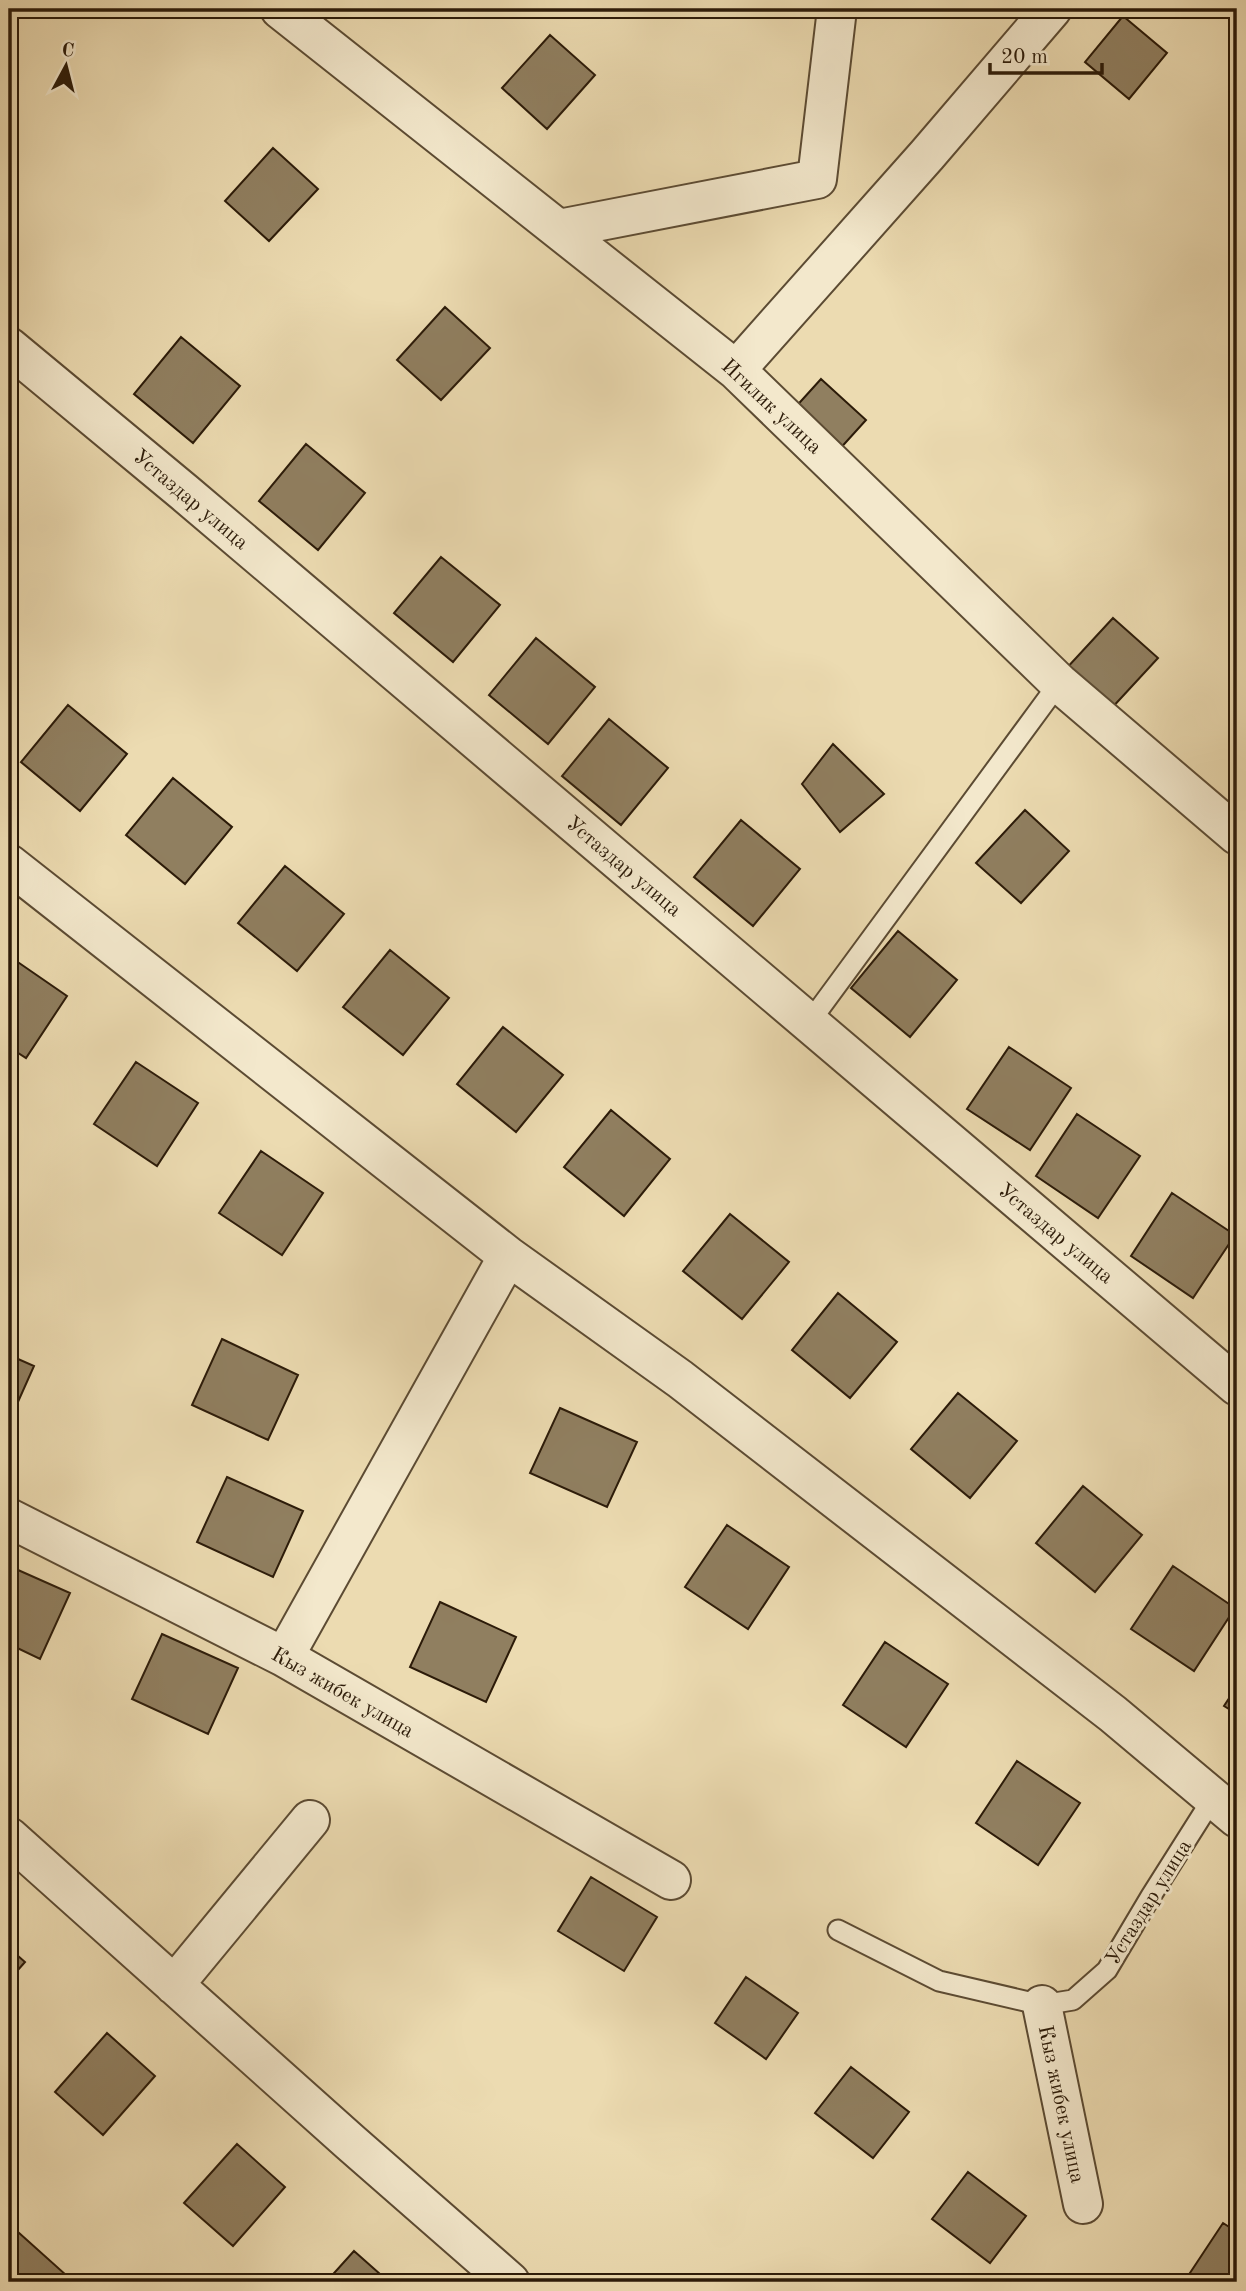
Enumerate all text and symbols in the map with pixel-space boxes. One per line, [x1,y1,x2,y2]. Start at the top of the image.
north arrow [32,32,102,102]
scale bar [990,32,1102,76]
text: С [60,41,75,62]
text: 20 m [1001,47,1048,68]
street label: Игилик улица [717,356,825,459]
street label: Устаздар улица [128,446,252,554]
street label: Устаздар улица [561,813,685,921]
street label: Устаздар улица [993,1180,1117,1288]
street label: Кыз жибек улица [267,1644,417,1743]
street label: Устаздар улица [1102,1836,1196,1969]
street label: Кыз жибек улица [1034,2024,1088,2185]

